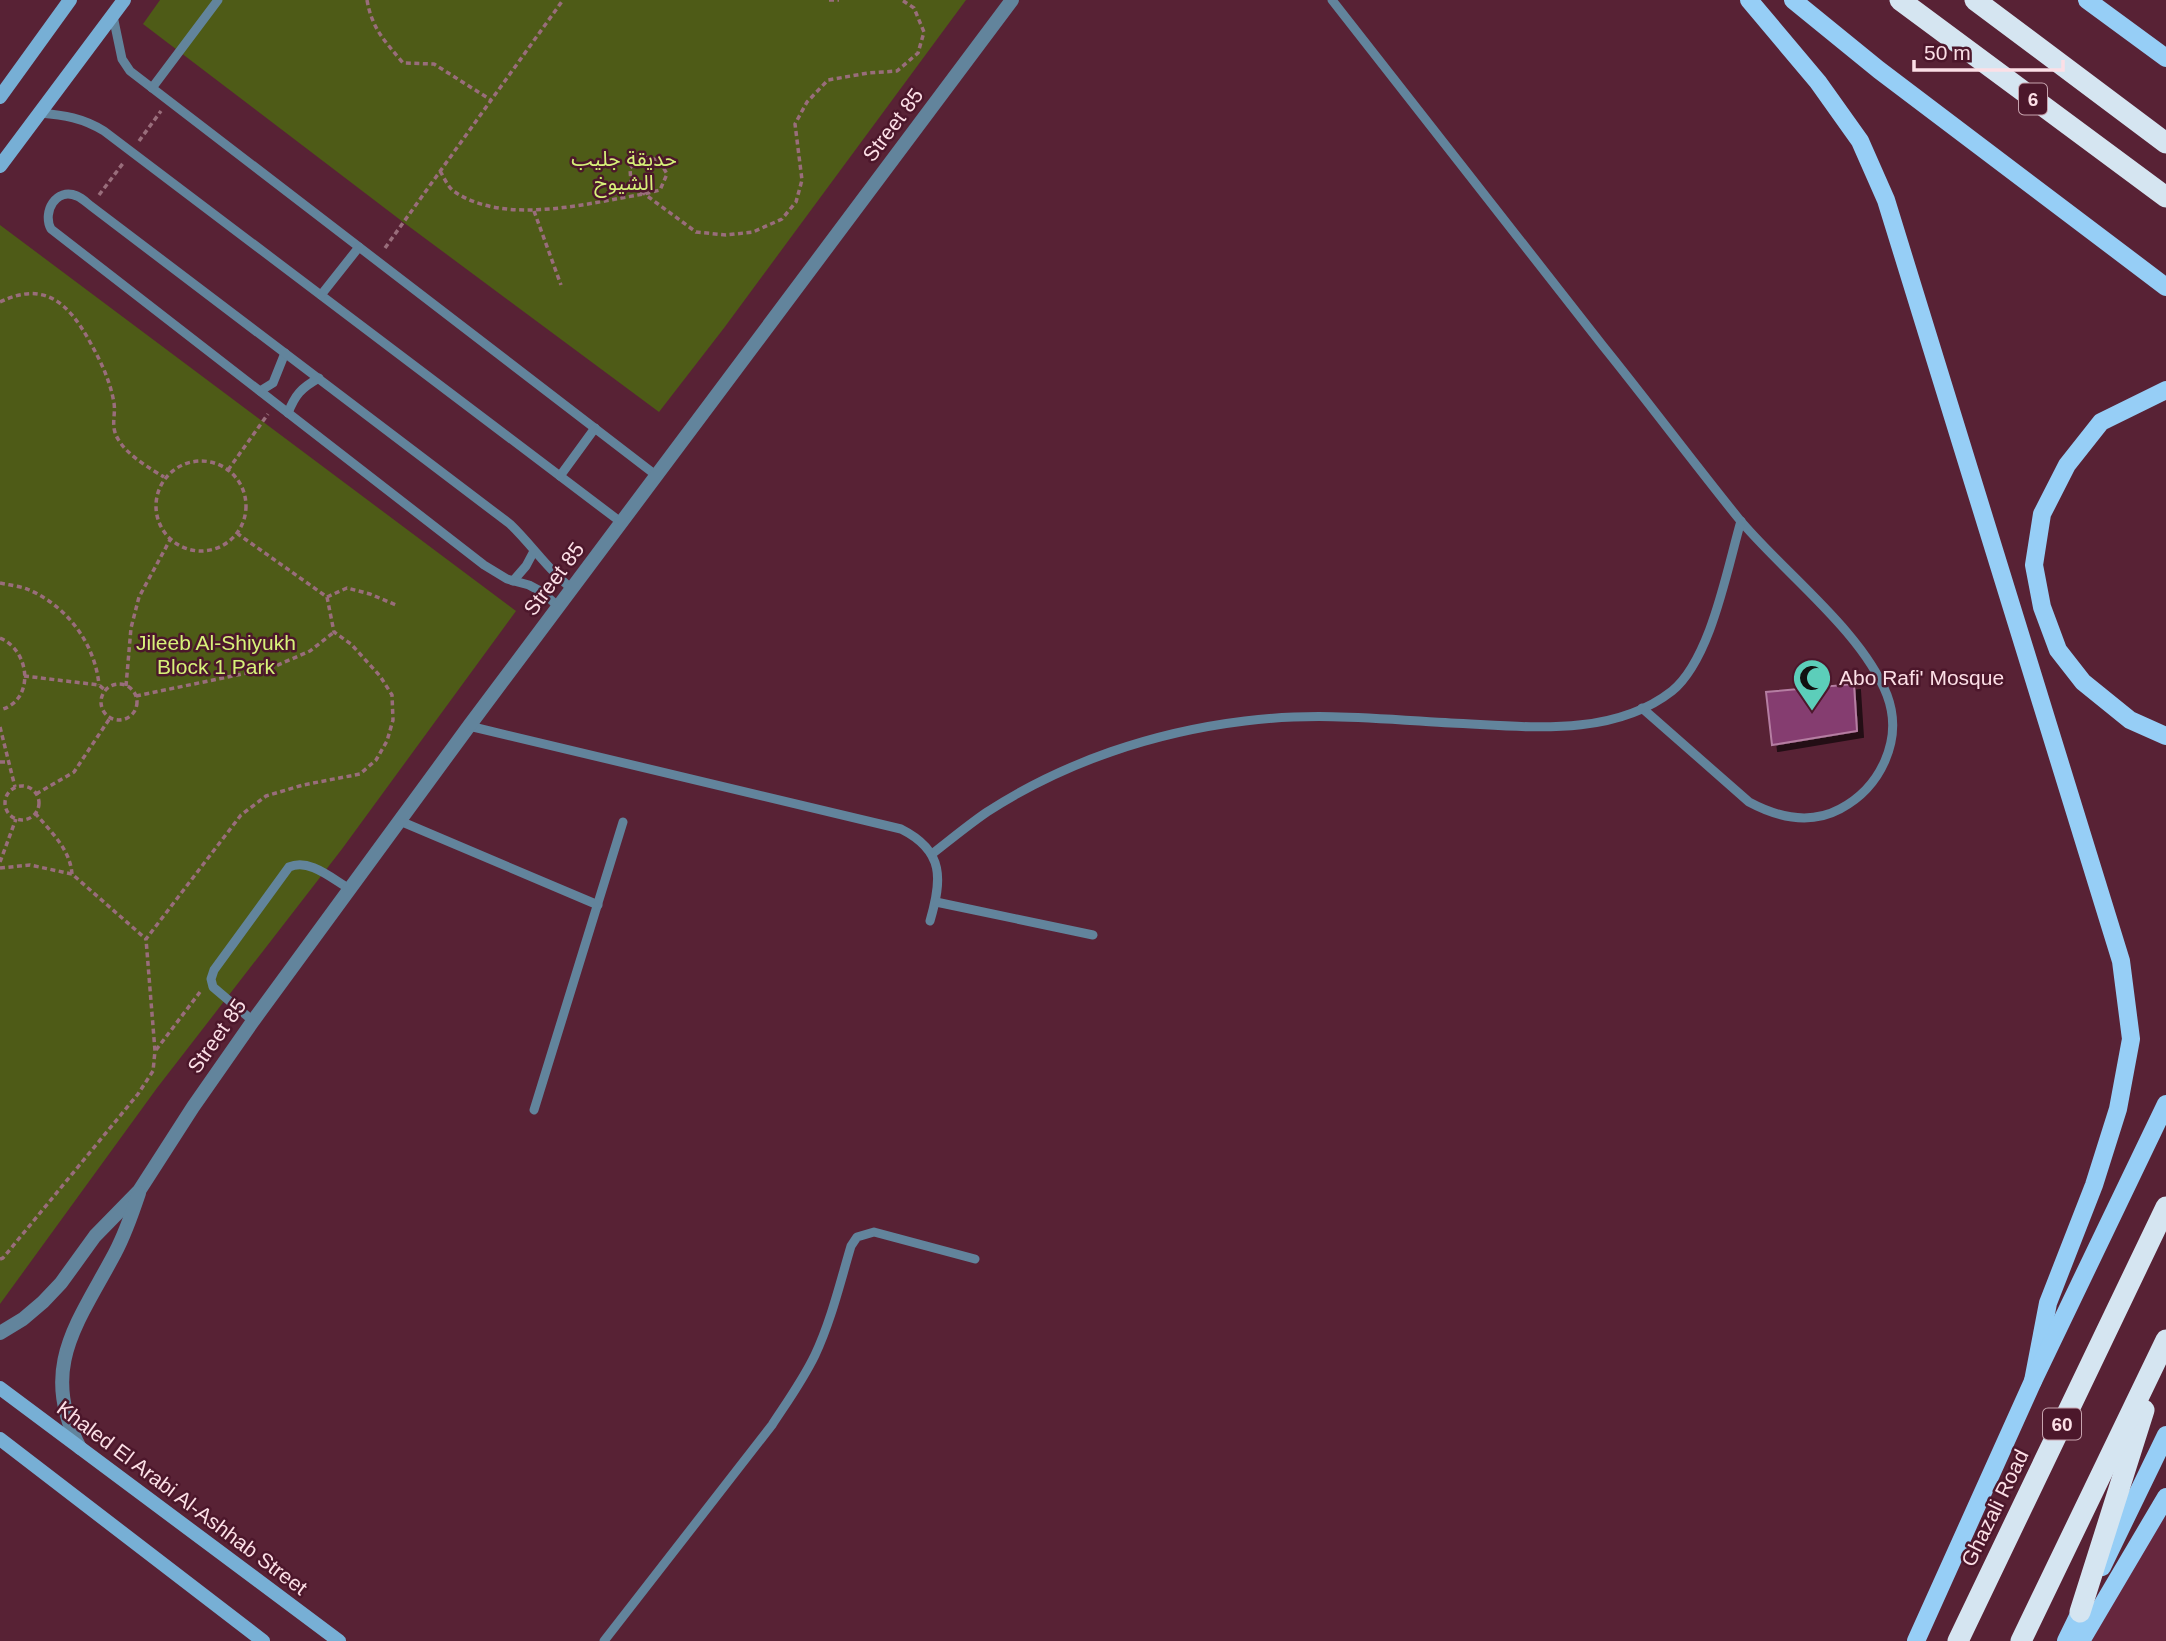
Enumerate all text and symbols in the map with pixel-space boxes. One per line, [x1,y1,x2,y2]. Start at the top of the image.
scale bar [1914,28,2063,72]
text: 50 m [1924,41,1971,64]
road number: 6 [2019,83,2047,114]
street label: Street 85 [858,84,927,166]
park label: حديقة جليب الشيوخ [571,147,677,198]
street label: Street 85 [519,538,588,620]
park label: Jileeb Al-Shiyukh Block 1 Park [136,631,296,678]
mosque icon: Abo Rafi' Mosque [1791,657,1833,712]
place label: Abo Rafi' Mosque [1839,666,2004,689]
street label: Street 85 [183,994,250,1077]
street label: Khaled El Arabi Al-Ashhab Street [53,1396,312,1599]
road number: 60 [2043,1408,2081,1440]
street label: Ghazali Road [1956,1446,2033,1570]

